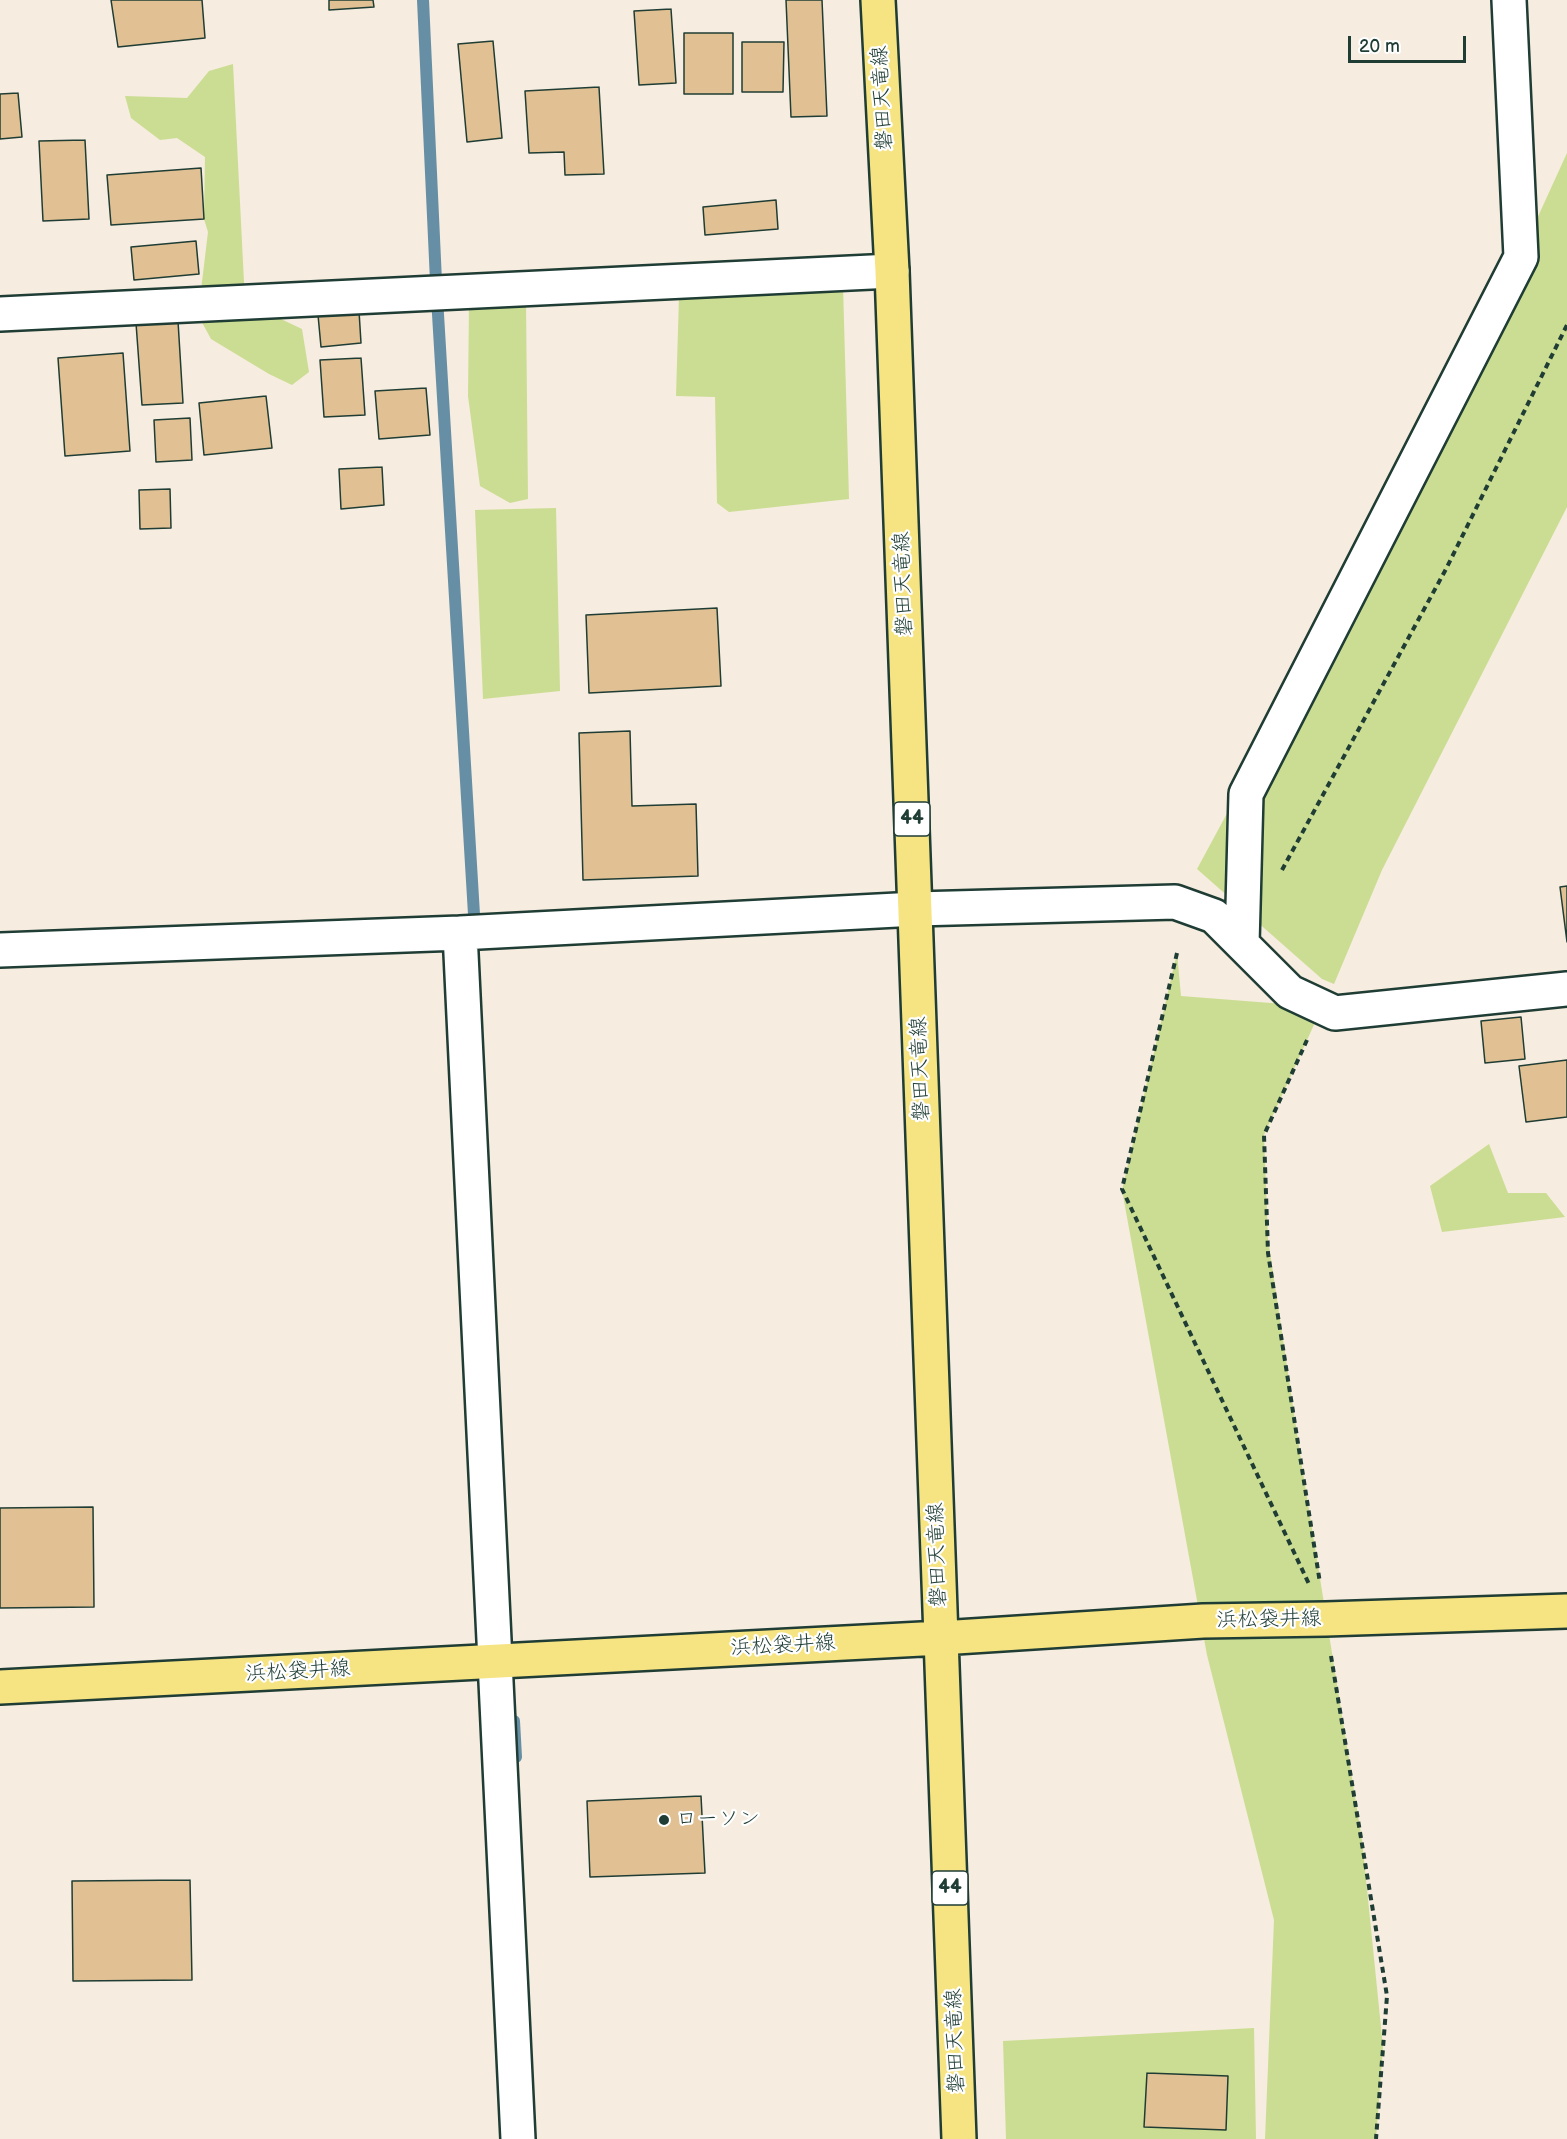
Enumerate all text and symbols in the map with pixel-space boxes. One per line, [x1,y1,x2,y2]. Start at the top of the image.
scale bar [1351,24,1470,62]
text: 20 m [1359,36,1400,57]
street label: 磐田天竜線 [868,45,898,151]
street label: 磐田天竜線 [890,531,918,637]
road number: 44 [894,802,930,836]
street label: 磐田天竜線 [907,1016,935,1122]
street label: 磐田天竜線 [924,1502,952,1608]
street label: 浜松袋井線 [1216,1606,1322,1634]
street label: 浜松袋井線 [730,1631,836,1661]
street label: 浜松袋井線 [245,1657,351,1687]
place label: ローソン [676,1807,760,1833]
marker: ローソン [657,1813,671,1827]
road number: 44 [932,1871,968,1905]
street label: 磐田天竜線 [942,1988,970,2094]

